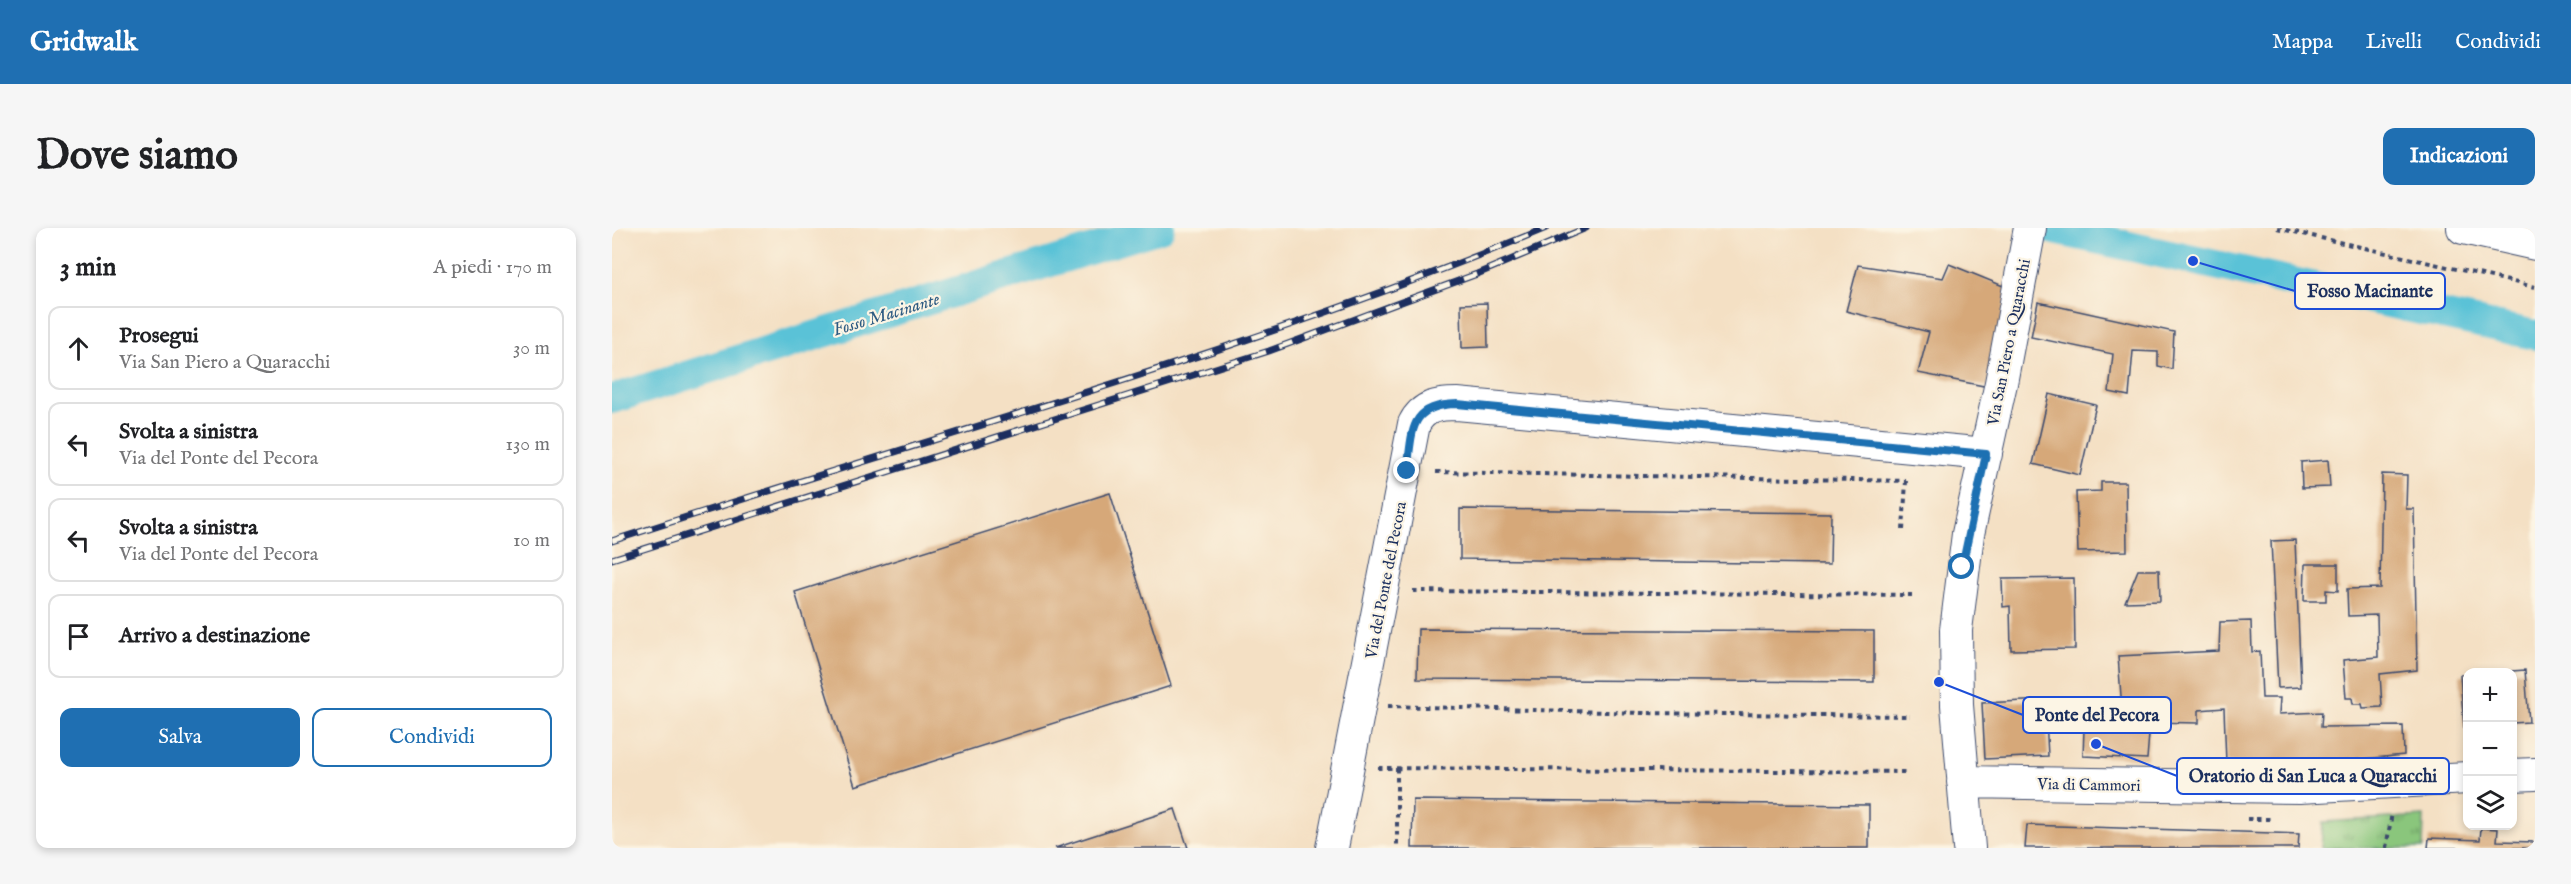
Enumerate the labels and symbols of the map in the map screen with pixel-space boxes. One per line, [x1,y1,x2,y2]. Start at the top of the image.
street label: Via San Piero a Quaracchi [1984,257,2036,428]
callout: Fosso Macinante [2295,273,2445,309]
text: Fosso Macinante [2307,281,2434,304]
water label: Fosso Macinante [830,288,943,343]
route end [1393,457,1419,483]
street label: Via del Ponte del Pecora [1362,500,1412,662]
route start [1948,553,1974,579]
callout: Ponte del Pecora [2023,697,2171,733]
text: Ponte del Pecora [2035,705,2160,728]
callout: Oratorio di San Luca a Quaracchi [2177,758,2449,794]
text: Oratorio di San Luca a Quaracchi [2189,766,2437,789]
street label: Via di Cammori [2036,775,2141,797]

